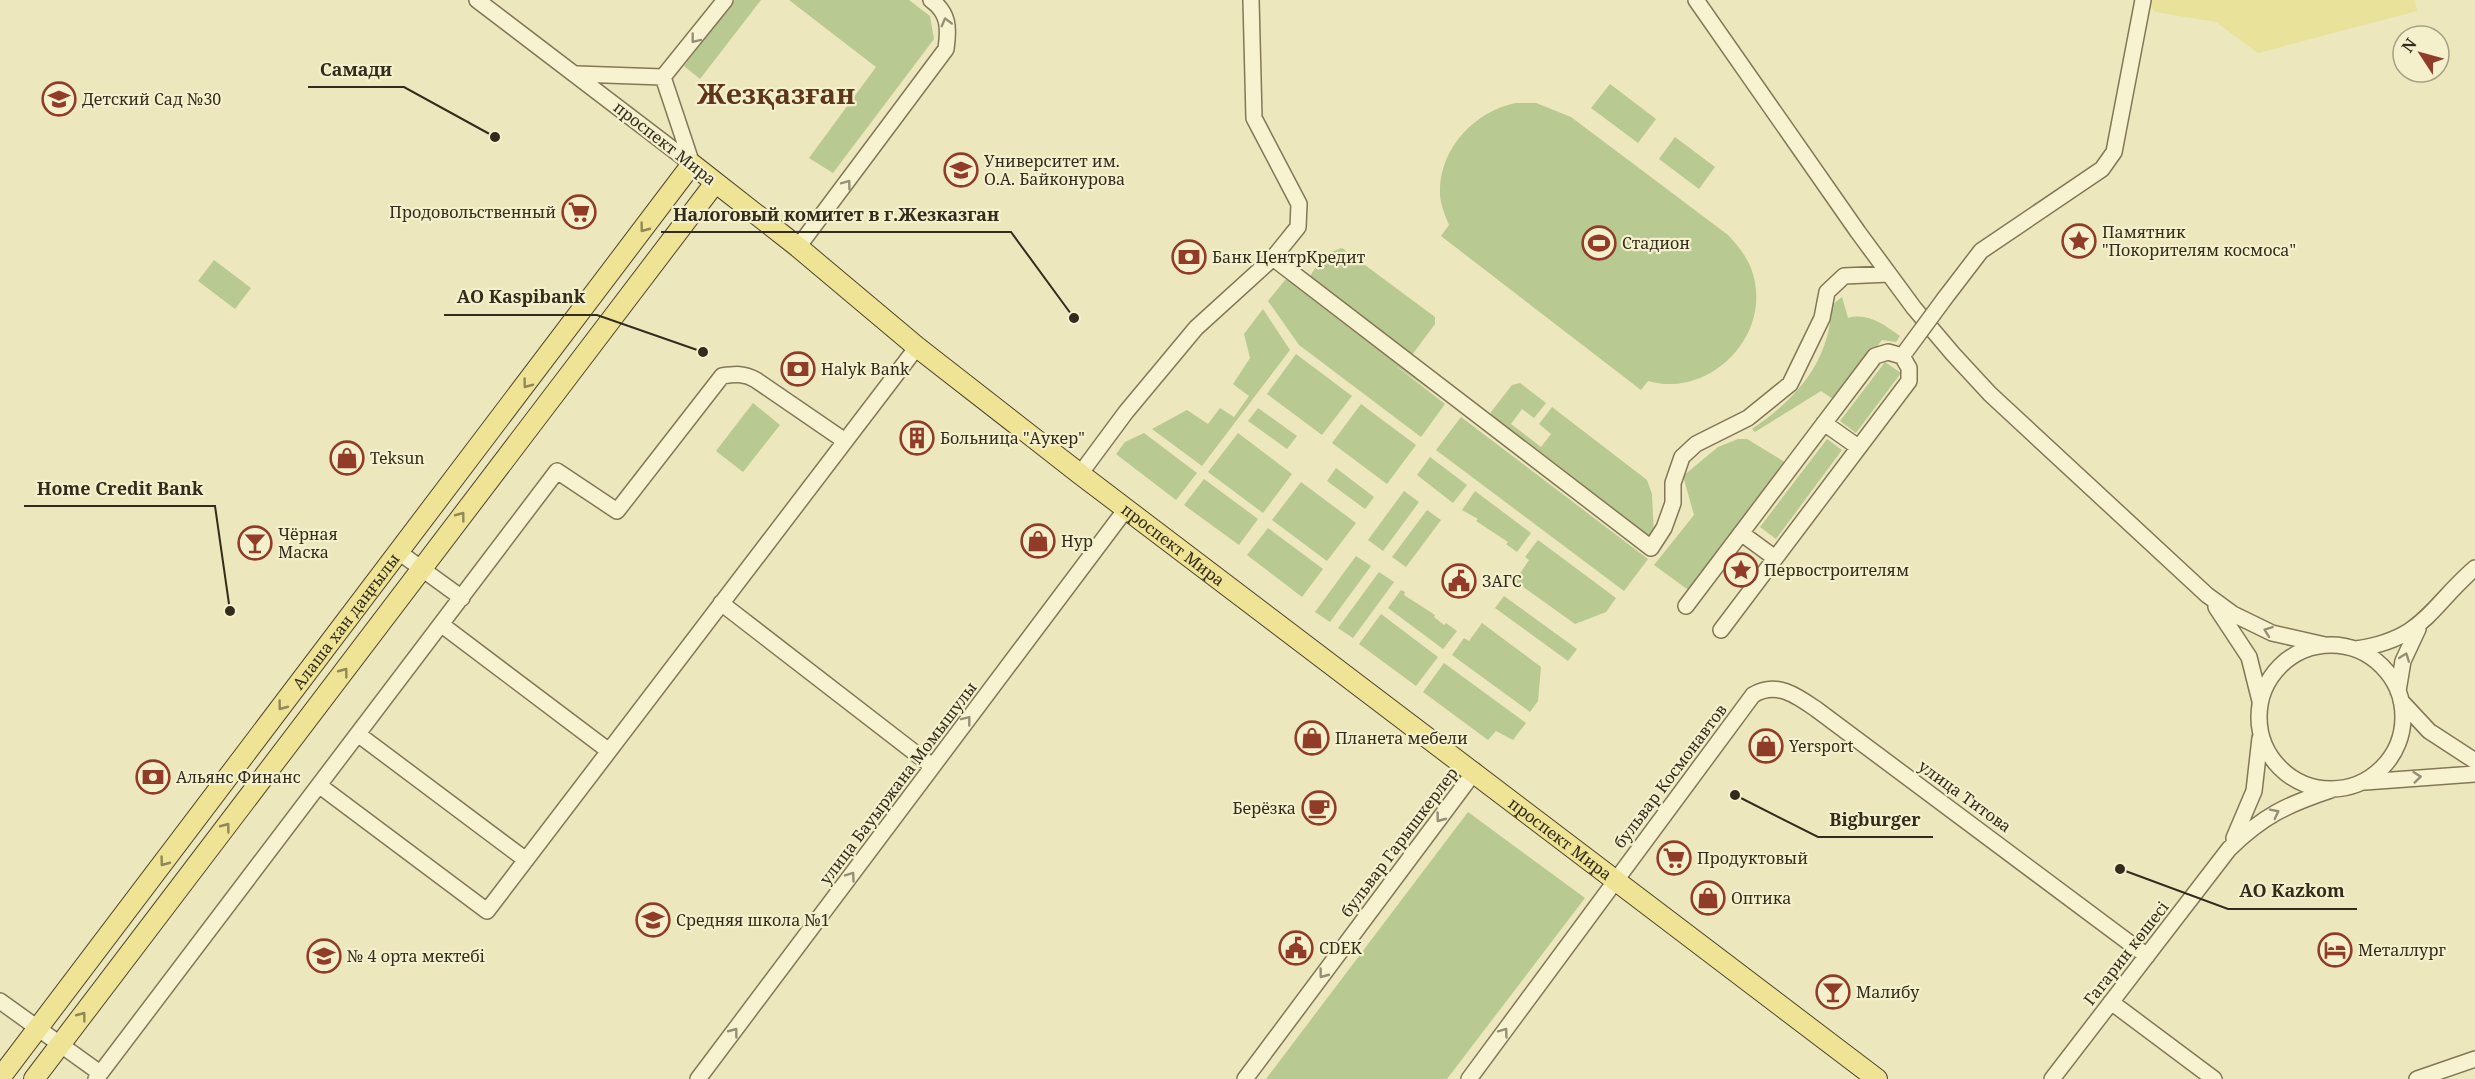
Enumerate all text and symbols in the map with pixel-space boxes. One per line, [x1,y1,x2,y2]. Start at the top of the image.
one-way arrow [941,17,953,28]
north arrow [2391,24,2451,84]
one-way arrow [691,32,702,43]
text: N [2396,33,2422,57]
callout: Самади [308,51,404,87]
text: Самади [320,57,392,81]
district label: Жезқазған [697,74,855,112]
school or university icon: Детский Сад №30 [41,81,77,117]
place label: Детский Сад №30 [82,88,221,110]
street label: проспект Мира [609,96,721,190]
place label: Университет им. О.А. Байконурова [984,150,1125,190]
school or university icon: Университет им. О.А. Байконурова [943,152,979,188]
one-way arrow [839,179,850,190]
supermarket icon: Продовольственный [561,194,597,230]
callout: Налоговый комитет в г.Жезказган [661,196,1011,232]
place label: Продовольственный [389,201,556,223]
text: Налоговый комитет в г.Жезказган [673,202,999,226]
one-way arrow [640,221,651,232]
place label: Памятник "Покорителям космоса" [2102,221,2296,261]
place icon: Памятник "Покорителям космоса" [2061,223,2097,259]
sports icon: Стадион [1581,225,1617,261]
place label: Стадион [1622,232,1690,254]
bank icon: Банк ЦентрКредит [1171,239,1207,275]
place label: Банк ЦентрКредит [1212,246,1366,268]
callout: AO Kaspibank [444,279,597,315]
text: AO Kaspibank [457,284,586,308]
bank icon: Halyk Bank [780,351,816,387]
place label: Halyk Bank [821,358,910,380]
one-way arrow [523,377,534,388]
building icon: Больница "Аукер" [899,420,935,456]
place label: Больница "Аукер" [940,427,1085,449]
shop icon: Teksun [329,440,365,476]
place label: Teksun [370,447,425,469]
callout: Home Credit Bank [24,470,215,506]
text: Home Credit Bank [37,476,204,500]
street label: проспект Мира [1117,498,1229,591]
one-way arrow [454,512,465,523]
place label: Чёрная Маска [278,523,338,563]
shop icon: Нур [1020,523,1056,559]
bar icon: Чёрная Маска [237,525,273,561]
place label: Нур [1061,530,1093,552]
street label: Алаша хан даңғылы [287,549,405,694]
place icon: Первостроителям [1723,552,1759,588]
place label: Первостроителям [1764,559,1909,581]
public building icon: ЗАГС [1441,563,1477,599]
place label: ЗАГС [1482,570,1522,592]
one-way arrow [2263,625,2274,638]
one-way arrow [2397,653,2410,663]
one-way arrow [336,668,347,679]
street label: улица Бауыржана Момышулы [814,677,982,889]
street label: бульвар Космонавтов [1608,699,1732,853]
one-way arrow [279,700,290,711]
one-way arrow [960,716,971,727]
shop icon: Планета мебели [1294,720,1330,756]
place label: Планета мебели [1335,727,1468,749]
shop icon: Yersport [1748,728,1784,764]
place label: Yersport [1788,735,1854,757]
street label: улица Титова [1914,755,2016,837]
bank icon: Альянс Финанс [135,759,171,795]
street label: бульвар Гарышкерлер [1335,763,1463,921]
place label: Альянс Финанс [176,766,301,788]
one-way arrow [2412,771,2421,784]
cafe icon: Берёзка [1301,790,1337,826]
street label: проспект Мира [1504,792,1616,885]
place label: Берёзка [1232,797,1296,819]
callout: Bigburger [1818,801,1933,837]
text: Bigburger [1829,807,1921,831]
one-way arrow [2268,809,2279,820]
one-way arrow [1436,811,1447,822]
one-way arrow [218,823,229,834]
supermarket icon: Продуктовый [1656,840,1692,876]
place label: Продуктовый [1697,847,1808,869]
one-way arrow [161,855,172,866]
one-way arrow [843,872,854,883]
callout: AO Kazkom [2228,873,2357,909]
text: AO Kazkom [2239,878,2345,902]
shop icon: Оптика [1690,880,1726,916]
place label: Оптика [1731,887,1791,909]
street label: Гагарин көшесі [2078,896,2174,1010]
school or university icon: Средняя школа №1 [635,902,671,938]
place label: Средняя школа №1 [676,909,830,931]
public building icon: CDEK [1278,930,1314,966]
hotel icon: Металлург [2317,932,2353,968]
place label: CDEK [1319,937,1362,959]
school or university icon: № 4 орта мектебі [306,938,342,974]
place label: Металлург [2358,939,2446,961]
place label: № 4 орта мектебі [347,945,485,967]
one-way arrow [1319,968,1330,979]
bar icon: Малибу [1815,974,1851,1010]
place label: Малибу [1856,981,1920,1003]
one-way arrow [75,1012,86,1023]
one-way arrow [1497,1027,1508,1038]
one-way arrow [726,1028,737,1039]

